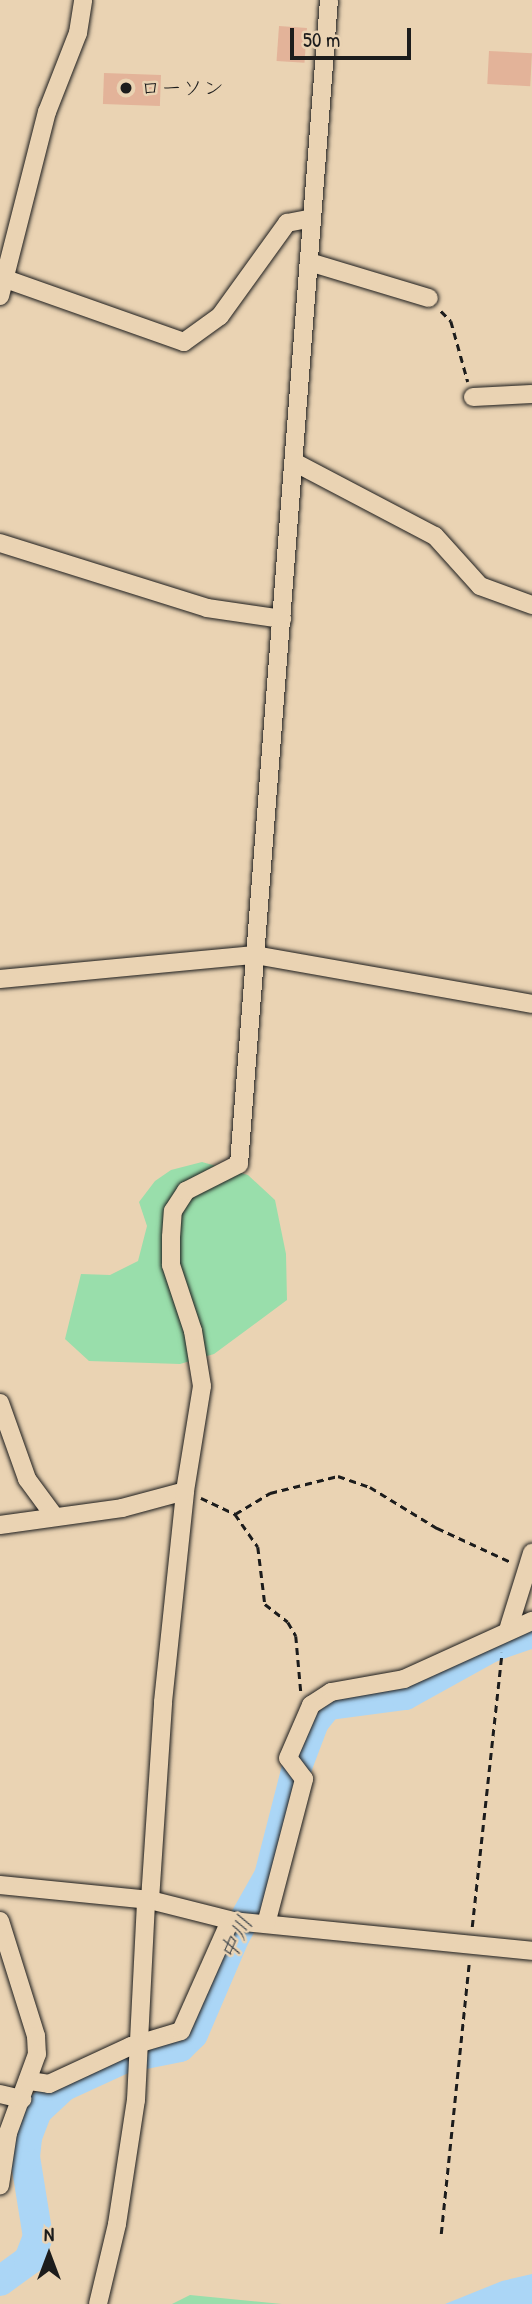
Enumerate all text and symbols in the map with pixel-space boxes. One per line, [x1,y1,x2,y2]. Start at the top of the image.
scale bar [294,14,415,58]
text: 50 m [303,25,340,54]
place label: ローソン [140,75,224,101]
marker: ローソン [118,80,134,96]
water label: 中川 [214,1911,258,1965]
north arrow [14,2220,84,2290]
text: N [44,2221,54,2247]

